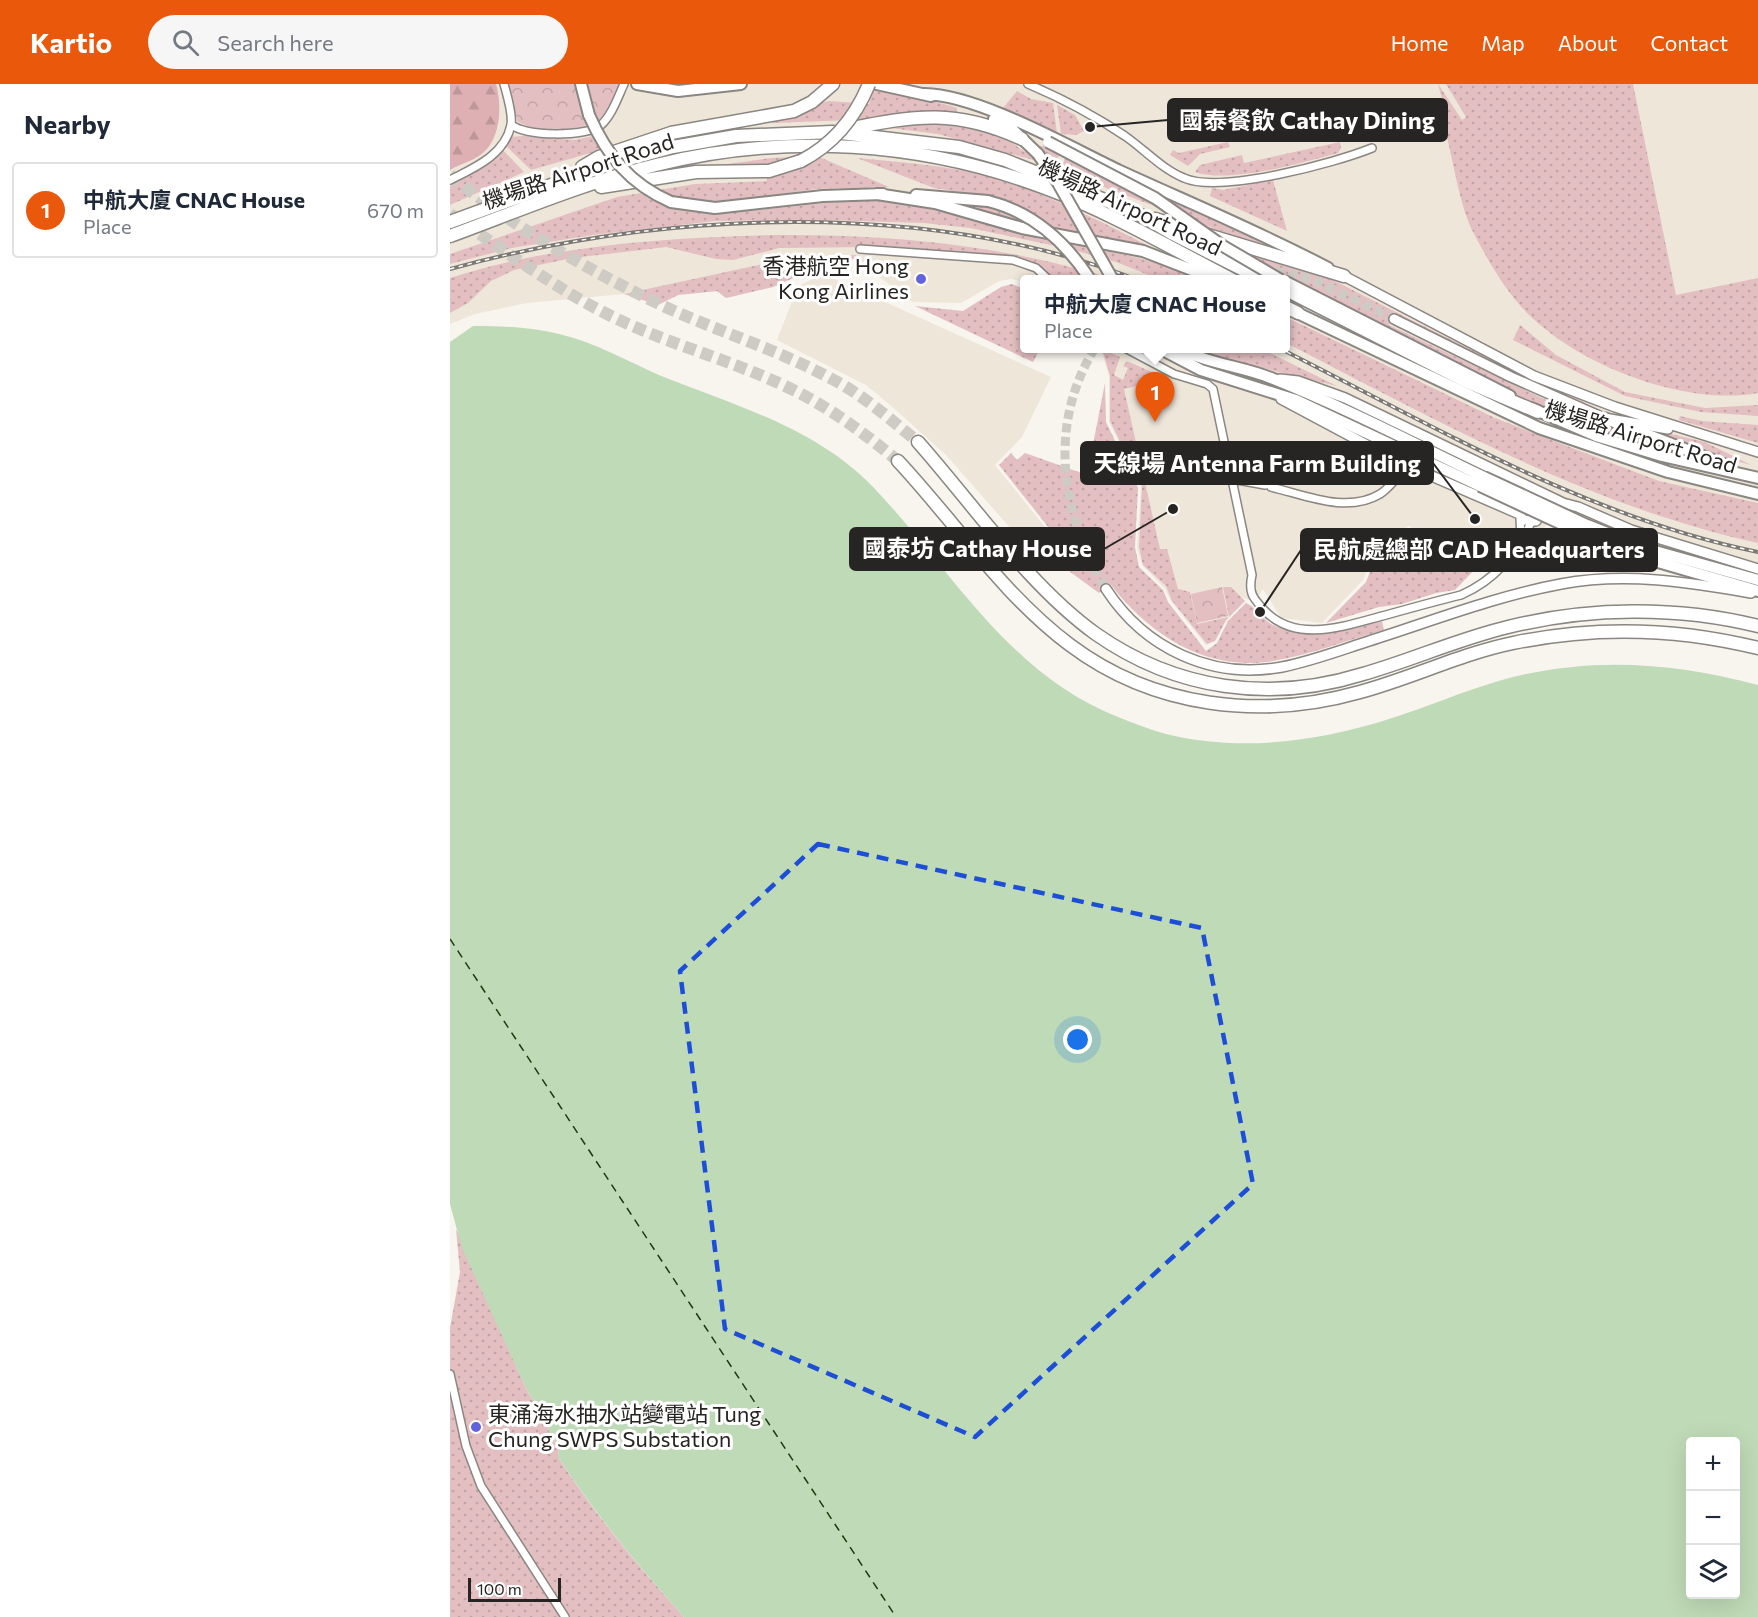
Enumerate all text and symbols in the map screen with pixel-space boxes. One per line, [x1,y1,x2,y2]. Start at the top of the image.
search box [148,15,568,69]
text: Kartio [30,25,112,59]
icon: search [169,26,202,59]
text: Search here [217,29,334,56]
text: Home [1391,30,1448,55]
text: Map [1481,30,1525,55]
text: About [1558,30,1617,55]
text: Contact [1650,30,1728,55]
callout: 國泰餐飲 Cathay Dining [1168,99,1447,141]
text: 國泰餐飲 Cathay Dining [1179,105,1435,134]
text: Nearby [24,108,111,139]
street label: 機場路 Airport Road [479,127,677,214]
street label: 機場路 Airport Road [1034,152,1226,261]
text: 中航大廈 CNAC House [83,186,305,213]
text: 1 [41,198,50,222]
text: 670 m [367,198,424,222]
text: Place [83,214,132,238]
place label: 香港航空 Hong Kong Airlines [763,252,909,304]
marker: 香港航空 Hong Kong Airlines [914,272,928,286]
popup [1020,275,1290,353]
text: 中航大廈 CNAC House [1044,290,1266,317]
text: Place [1044,318,1092,342]
pin: 1 [1136,372,1174,422]
street label: 機場路 Airport Road [1542,394,1740,479]
callout: 天線場 Antenna Farm Building [1081,442,1433,484]
text: 天線場 Antenna Farm Building [1093,448,1421,477]
callout: 國泰坊 Cathay House [850,528,1104,570]
callout: 民航處總部 CAD Headquarters [1301,529,1657,571]
text: 國泰坊 Cathay House [862,533,1092,562]
text: 民航處總部 CAD Headquarters [1313,534,1645,563]
your location [1063,1025,1092,1054]
place label: 東涌海水抽水站變電站 Tung Chung SWPS Substation [488,1400,761,1452]
marker: 東涌海水抽水站變電站 Tung Chung SWPS Substation [469,1420,483,1434]
map controls [1686,1437,1740,1599]
button: + [1686,1437,1740,1491]
button: − [1686,1491,1740,1545]
button: layers [1686,1545,1740,1599]
scale bar [468,1575,561,1602]
text: 100 m [477,1579,522,1598]

